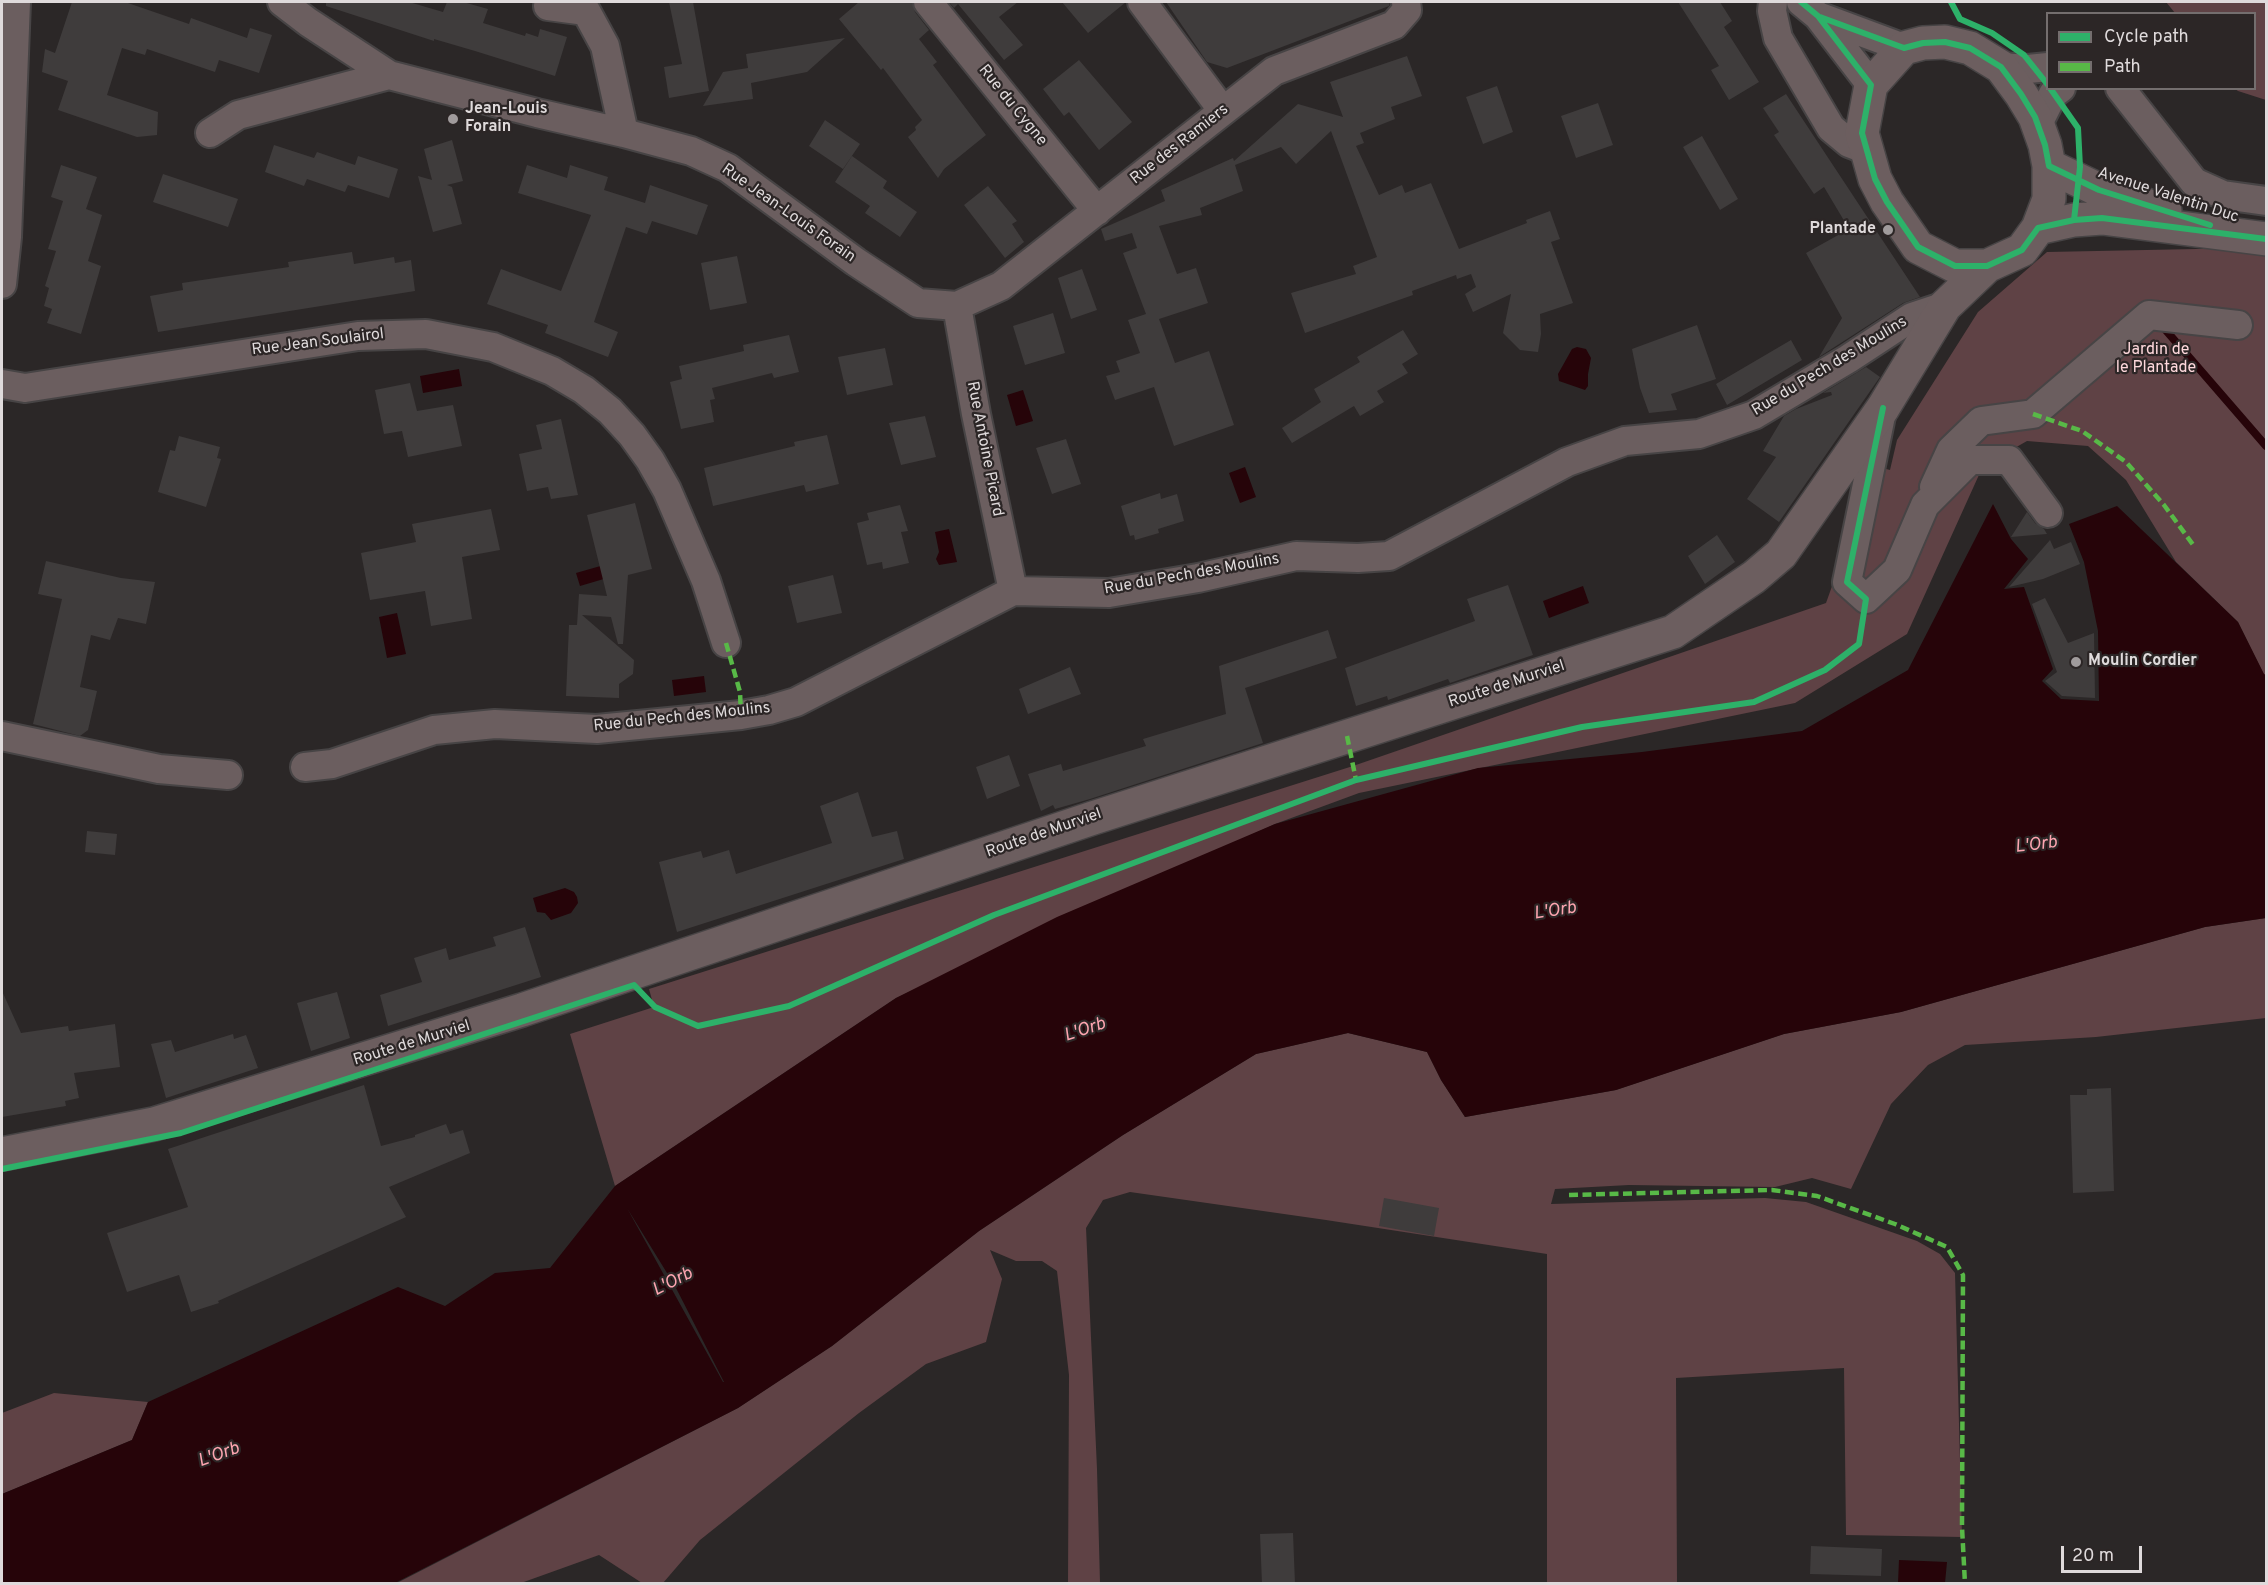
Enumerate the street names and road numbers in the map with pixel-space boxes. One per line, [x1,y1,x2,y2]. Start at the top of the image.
street label: Rue du Cygne [973,61,1051,151]
street label: Rue des Ramiers [1127,101,1233,189]
street label: Rue Jean-Louis Forain [717,161,859,267]
street label: Avenue Valentin Duc [2095,164,2241,228]
street label: Rue du Pech des Moulins [1749,313,1911,421]
street label: Rue Jean Soulairol [251,325,385,361]
street label: Rue Antoine Picard [961,380,1007,518]
street label: Rue du Pech des Moulins [1103,550,1281,600]
street label: Route de Murviel [1446,657,1568,713]
street label: Rue du Pech des Moulins [593,699,771,737]
street label: Route de Murviel [984,805,1104,863]
street label: Route de Murviel [351,1017,473,1071]

